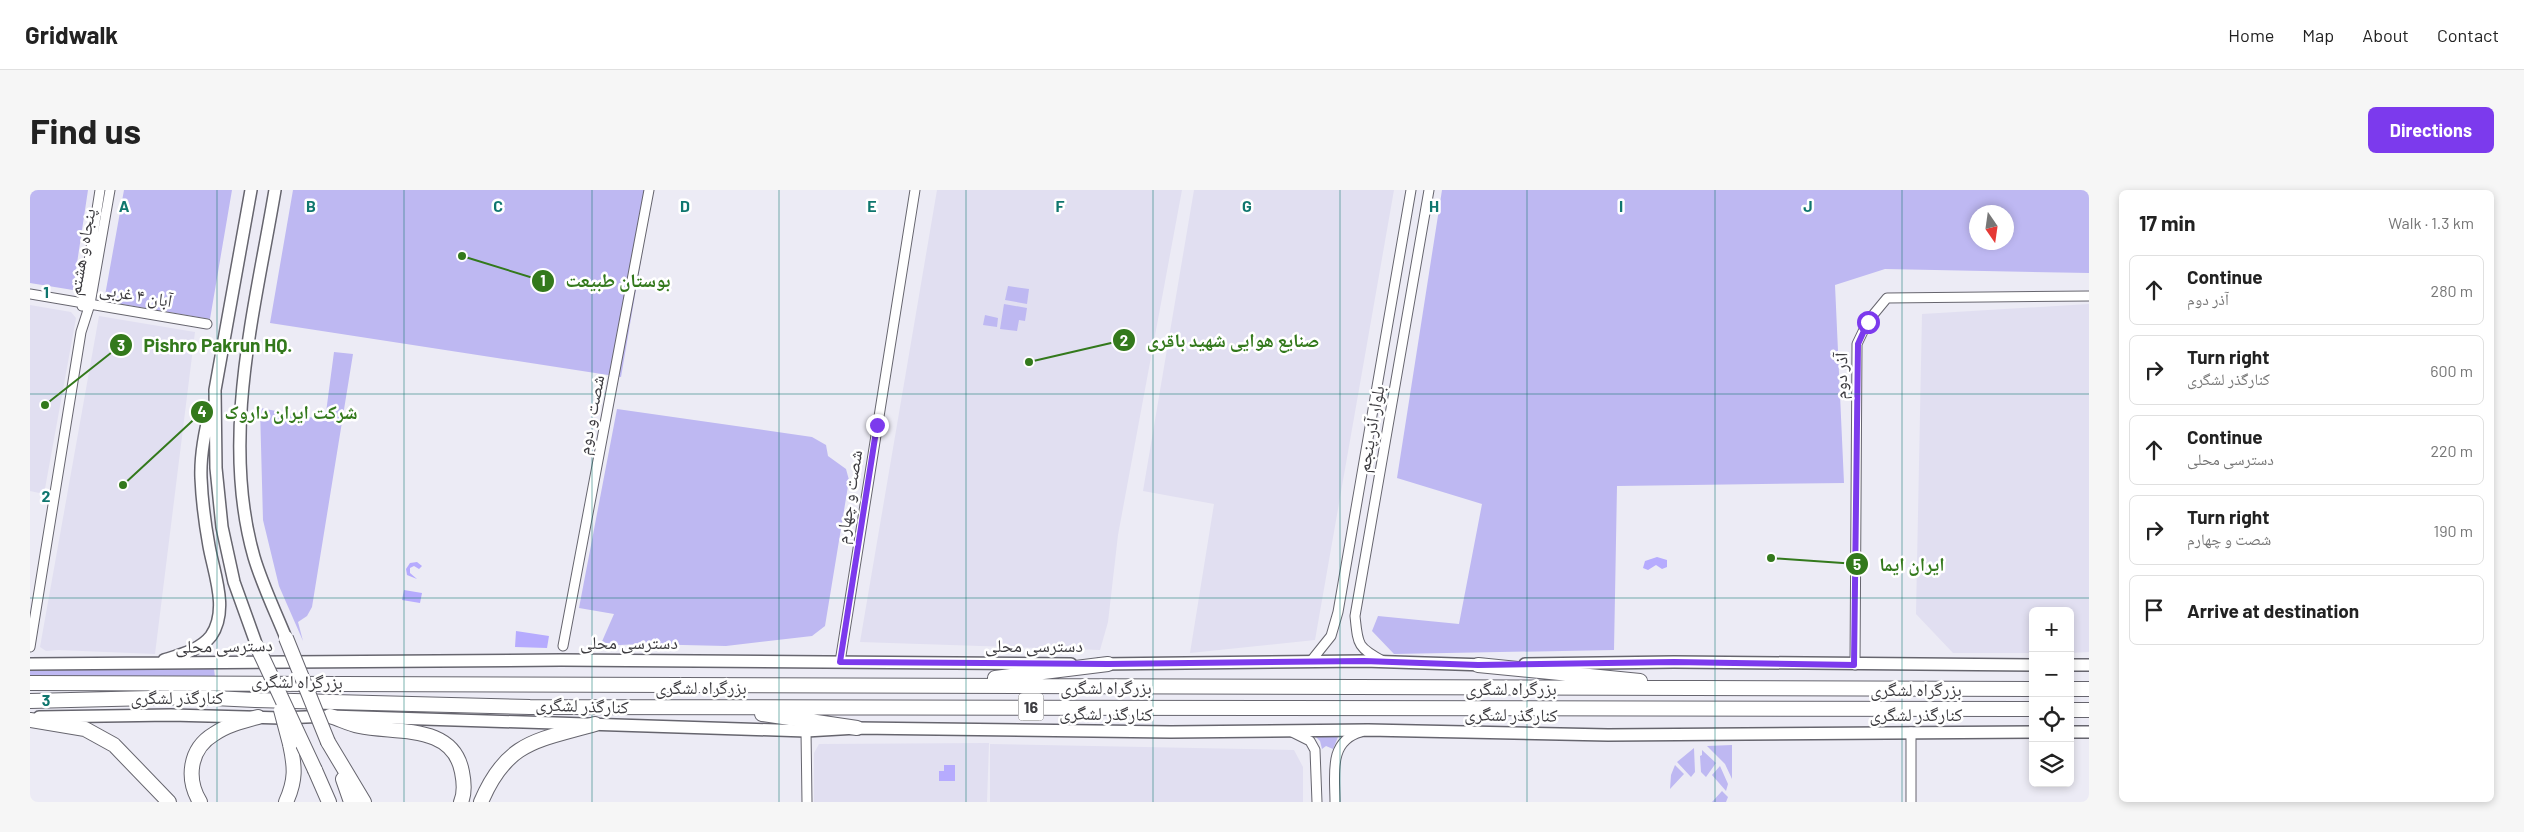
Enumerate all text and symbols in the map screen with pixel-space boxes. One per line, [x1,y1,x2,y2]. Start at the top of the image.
text: Gridwalk [25,20,118,49]
text: Home [2228,24,2274,46]
text: Map [2302,24,2334,46]
text: About [2362,24,2409,46]
text: Contact [2437,24,2499,46]
button: Directions [2368,107,2494,153]
text: Find us [30,109,141,151]
text: A [119,196,130,215]
text: B [306,196,316,215]
text: C [493,196,503,215]
text: D [680,196,690,215]
text: E [867,196,877,215]
text: F [1056,196,1065,215]
text: G [1242,196,1252,215]
text: H [1429,196,1439,215]
text: I [1619,196,1623,215]
text: J [1803,196,1813,215]
north arrow [1969,205,2014,250]
street label: پنجاه و هشتم [63,207,101,297]
text: 17 min [2139,210,2195,235]
text: Walk · 1.3 km [2388,213,2474,232]
callout: بوستان طبیعت [531,264,681,298]
text: Continue [2187,265,2263,288]
text: بوستان طبیعت [566,268,670,292]
text: 1 [540,271,546,289]
icon: ahead [2140,276,2168,304]
street label: آبان ۴ غربی [98,277,175,312]
text: 280 m [2431,281,2473,300]
text: 1 [43,282,49,301]
text: آذر دوم [2187,289,2229,308]
route start [1857,311,1880,334]
callout: صنایع هوایی شهید باقری [1112,323,1329,357]
callout: Pishro Pakrun HQ. [109,328,303,362]
text: صنایع هوایی شهید باقری [1147,328,1319,353]
text: 2 [1120,331,1128,349]
text: Pishro Pakrun HQ. [144,333,293,356]
text: 3 [117,336,125,354]
text: Turn right [2187,345,2269,368]
street label: آذر دوم [1829,352,1853,400]
icon: right [2140,356,2168,384]
text: 600 m [2430,361,2473,380]
text: کنارگذر لشگری [2187,369,2270,388]
street label: شصت و دوم [572,373,610,457]
street label: بلوار آذر پنجم [1352,384,1390,474]
callout: شرکت ایران داروک [190,395,368,429]
text: شرکت ایران داروک [225,400,357,424]
text: 4 [197,402,207,420]
route end [866,414,889,437]
text: Continue [2187,425,2263,448]
icon: ahead [2140,436,2168,464]
text: 220 m [2430,441,2473,460]
street label: شصت و چهارم [830,448,868,546]
text: دسترسی محلی [2187,449,2274,468]
text: 2 [42,486,51,505]
text: Turn right [2187,505,2269,528]
icon: right [2140,516,2168,544]
text: 190 m [2434,521,2473,540]
text: شصت و چهارم [2187,529,2271,548]
callout: ایران ایما [1844,547,1955,581]
text: ایران ایما [1879,552,1945,576]
text: 5 [1853,555,1861,573]
icon: arrive [2140,596,2168,624]
text: Arrive at destination [2187,599,2359,622]
map controls [2029,607,2074,787]
button: + [2029,607,2074,652]
street label: دسترسی محلی [580,631,678,654]
street label: دسترسی محلی [175,633,273,658]
street label: دسترسی محلی [985,634,1083,657]
button: − [2029,652,2074,697]
street label: بزرگراه لشگری [251,669,343,694]
street label: بزرگراه لشگری [655,676,747,699]
street label: بزرگراه لشگری [1060,676,1152,699]
street label: بزرگراه لشگری [1465,677,1557,700]
street label: بزرگراه لشگری [1870,678,1962,701]
street label: کنارگذر لشگری [130,686,224,709]
text: 3 [42,690,50,709]
street label: کنارگذر لشگری [535,692,630,719]
road number: 16 [1018,694,1044,720]
button: locate [2029,697,2074,742]
street label: کنارگذر لشگری [1059,701,1153,726]
street label: کنارگذر لشگری [1464,702,1558,727]
street label: کنارگذر لشگری [1869,703,1963,726]
button: layers [2029,742,2074,787]

